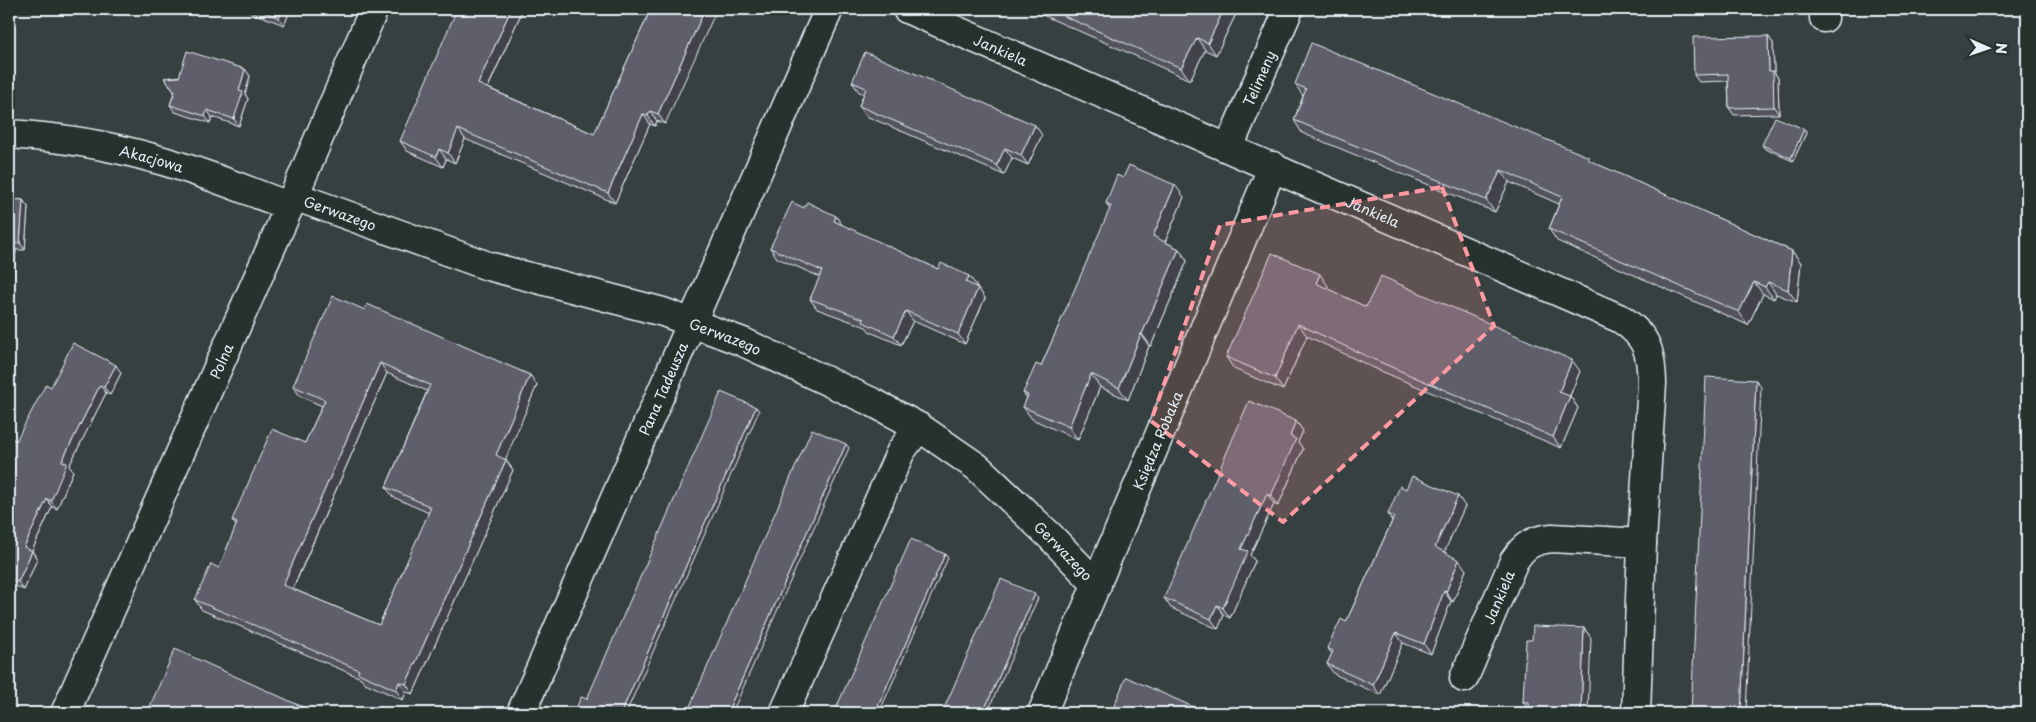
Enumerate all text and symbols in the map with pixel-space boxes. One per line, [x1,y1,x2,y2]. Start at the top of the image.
north arrow [1964,22,2014,72]
street label: Jankiela [970,29,1031,71]
text: N [1991,43,2012,54]
street label: Telimeny [1237,47,1280,110]
street label: Akacjowa [118,139,187,177]
street label: Gerwazego [301,190,379,235]
street label: Jankiela [1343,190,1403,232]
street label: Gerwazego [686,312,765,360]
street label: Pana Tadeusza [633,338,693,439]
street label: Polna [204,340,238,382]
street label: Księdza Robaka [1127,388,1187,493]
street label: Gerwazego [1030,516,1098,585]
street label: Jankiela [1478,567,1519,627]

